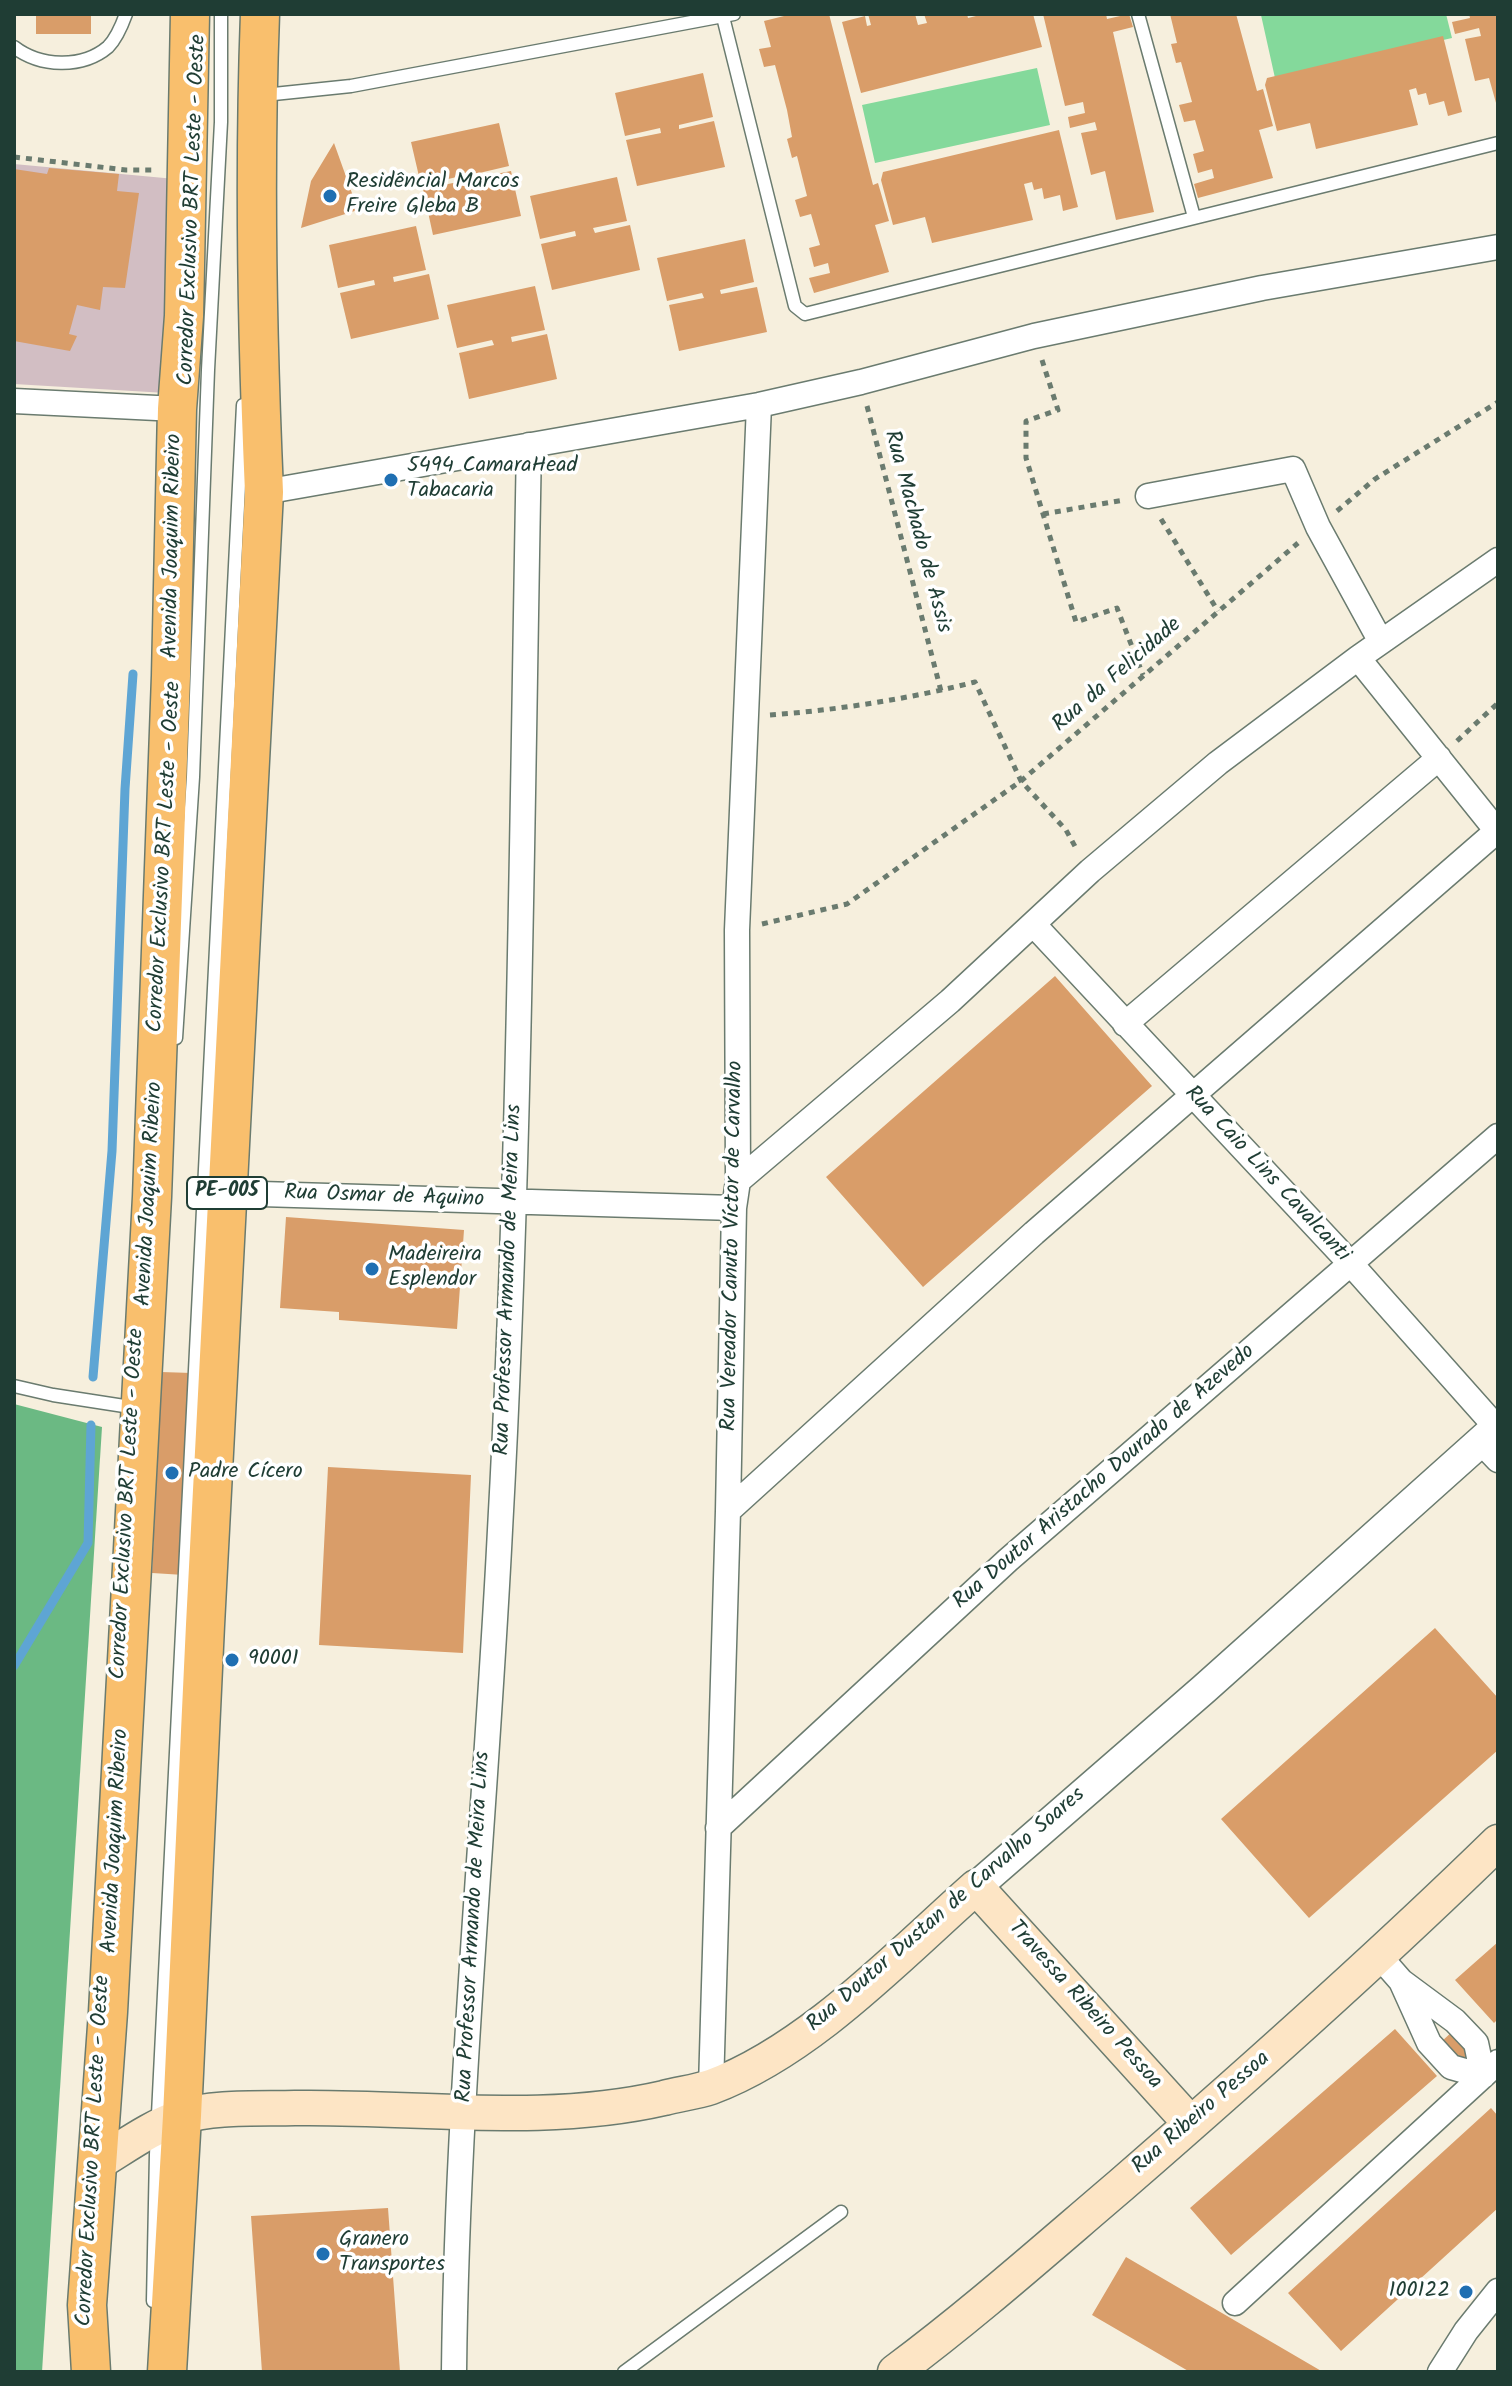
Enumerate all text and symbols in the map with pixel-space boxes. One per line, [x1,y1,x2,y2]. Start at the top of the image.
street label: Corredor Exclusivo BRT Leste - Oeste [175,34,213,386]
place label: Residêncial Marcos Freire Gleba B [346,170,519,222]
marker: Residêncial Marcos Freire Gleba B [321,187,339,205]
street label: Rua Machado de Assis [876,428,956,636]
street label: Avenida Joaquim Ribeiro [159,433,189,659]
place label: 5494 CamaraHead Tabacaria [407,454,577,506]
marker: 5494 CamaraHead Tabacaria [382,471,400,489]
street label: Rua da Felicidade [1048,613,1188,739]
street label: Corredor Exclusivo BRT Leste - Oeste [144,681,188,1033]
street label: Rua Vereador Canuto Víctor de Carvalho [718,1061,750,1431]
street label: Avenida Joaquim Ribeiro [132,1081,170,1307]
street label: Rua Caio Lins Cavalcanti [1177,1081,1355,1269]
street label: Rua Professor Armando de Meira Lins [491,1104,529,1456]
road number: PE-005 [187,1177,267,1209]
street label: Rua Osmar de Aquino [283,1181,485,1215]
place label: Madeireira Esplendor [388,1243,482,1294]
marker: Madeireira Esplendor [363,1260,381,1278]
street label: Corredor Exclusivo BRT Leste - Oeste [107,1328,151,1680]
street label: Rua Doutor Aristacho Dourado de Azevedo [949,1340,1261,1616]
place label: Padre Cícero [188,1460,303,1486]
marker: Padre Cícero [163,1464,181,1482]
place label: 90001 [248,1647,299,1673]
marker: 90001 [223,1651,241,1669]
street label: Avenida Joaquim Ribeiro [98,1728,136,1954]
street label: Rua Professor Armando de Meira Lins [453,1751,497,2103]
street label: Rua Doutor Dustan de Carvalho Soares [802,1783,1092,2039]
street label: Travessa Ribeiro Pessoa [1001,1916,1167,2096]
street label: Corredor Exclusivo BRT Leste - Oeste [73,1975,117,2327]
street label: Rua Ribeiro Pessoa [1128,2047,1276,2181]
place label: Granero Transportes [339,2228,445,2280]
marker: Granero Transportes [314,2245,332,2263]
place label: 100122 [1389,2279,1450,2305]
marker: 100122 [1457,2283,1475,2301]

